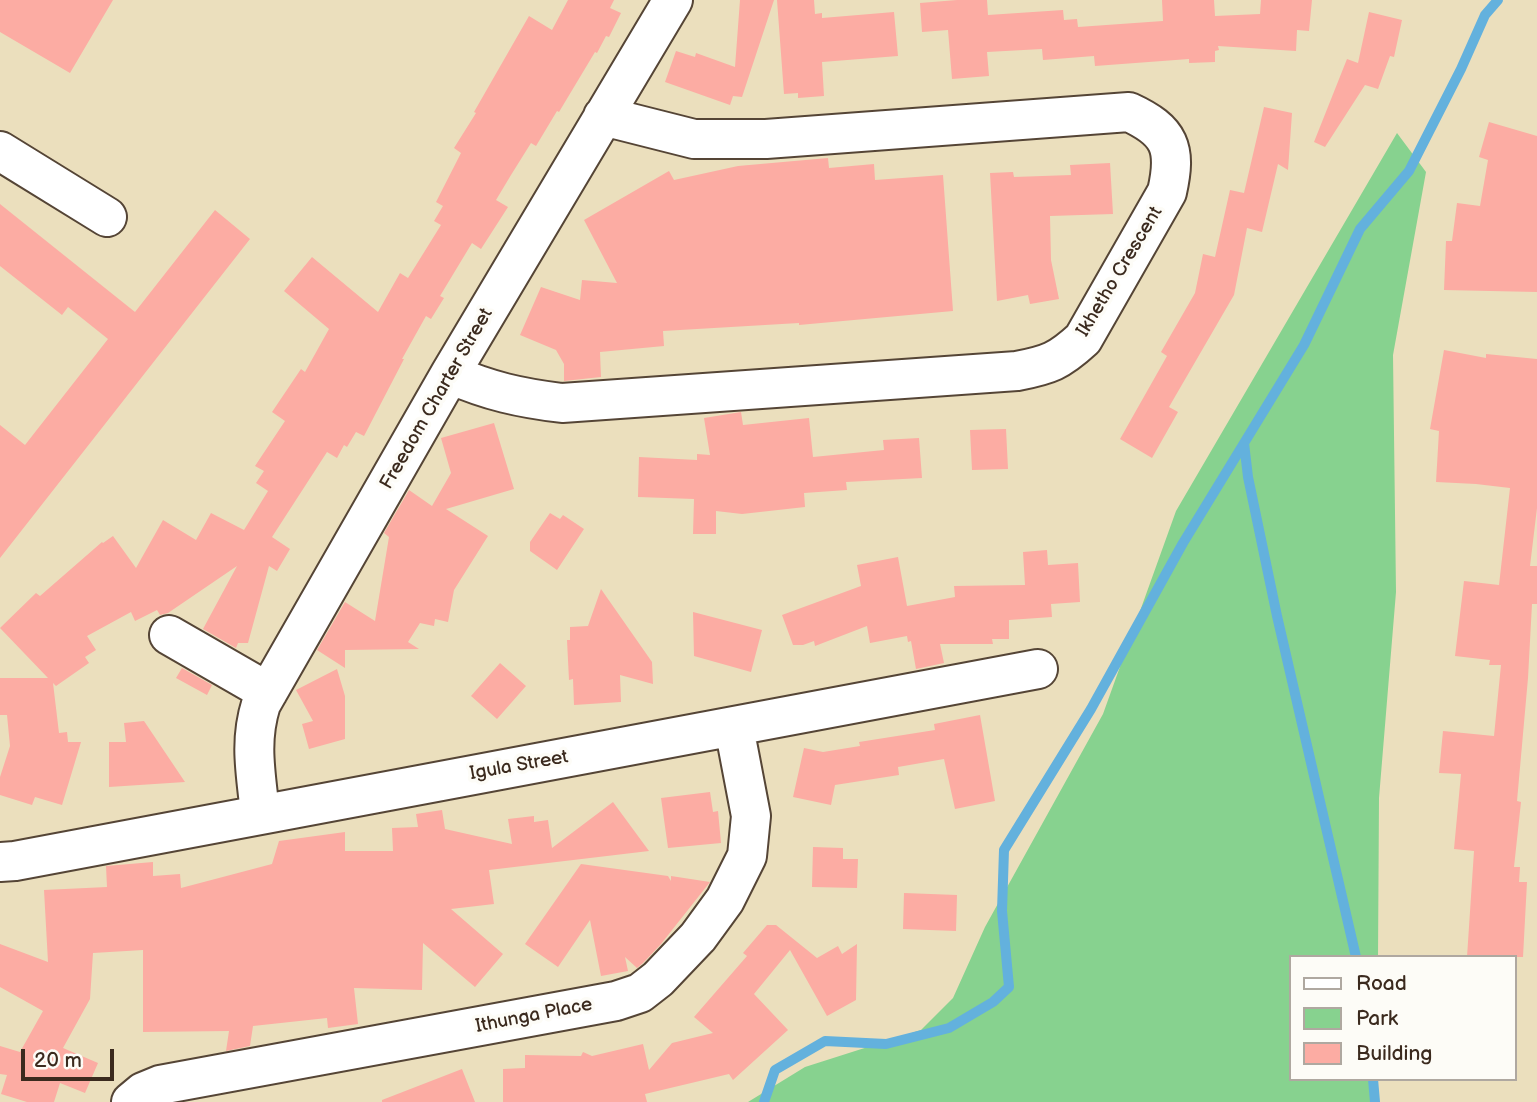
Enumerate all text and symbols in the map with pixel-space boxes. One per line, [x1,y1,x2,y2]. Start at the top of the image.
street label: Ikhetho Crescent [1072,203,1168,341]
street label: Freedom Charter Street [376,304,498,494]
street label: Igula Street [468,746,570,786]
legend [1288,955,1516,1081]
text: Road [1356,971,1407,996]
street label: Ithunga Place [474,994,594,1038]
text: Park [1356,1006,1398,1031]
scale bar [24,1036,117,1080]
text: Building [1356,1041,1432,1066]
text: 20 m [34,1048,82,1073]

